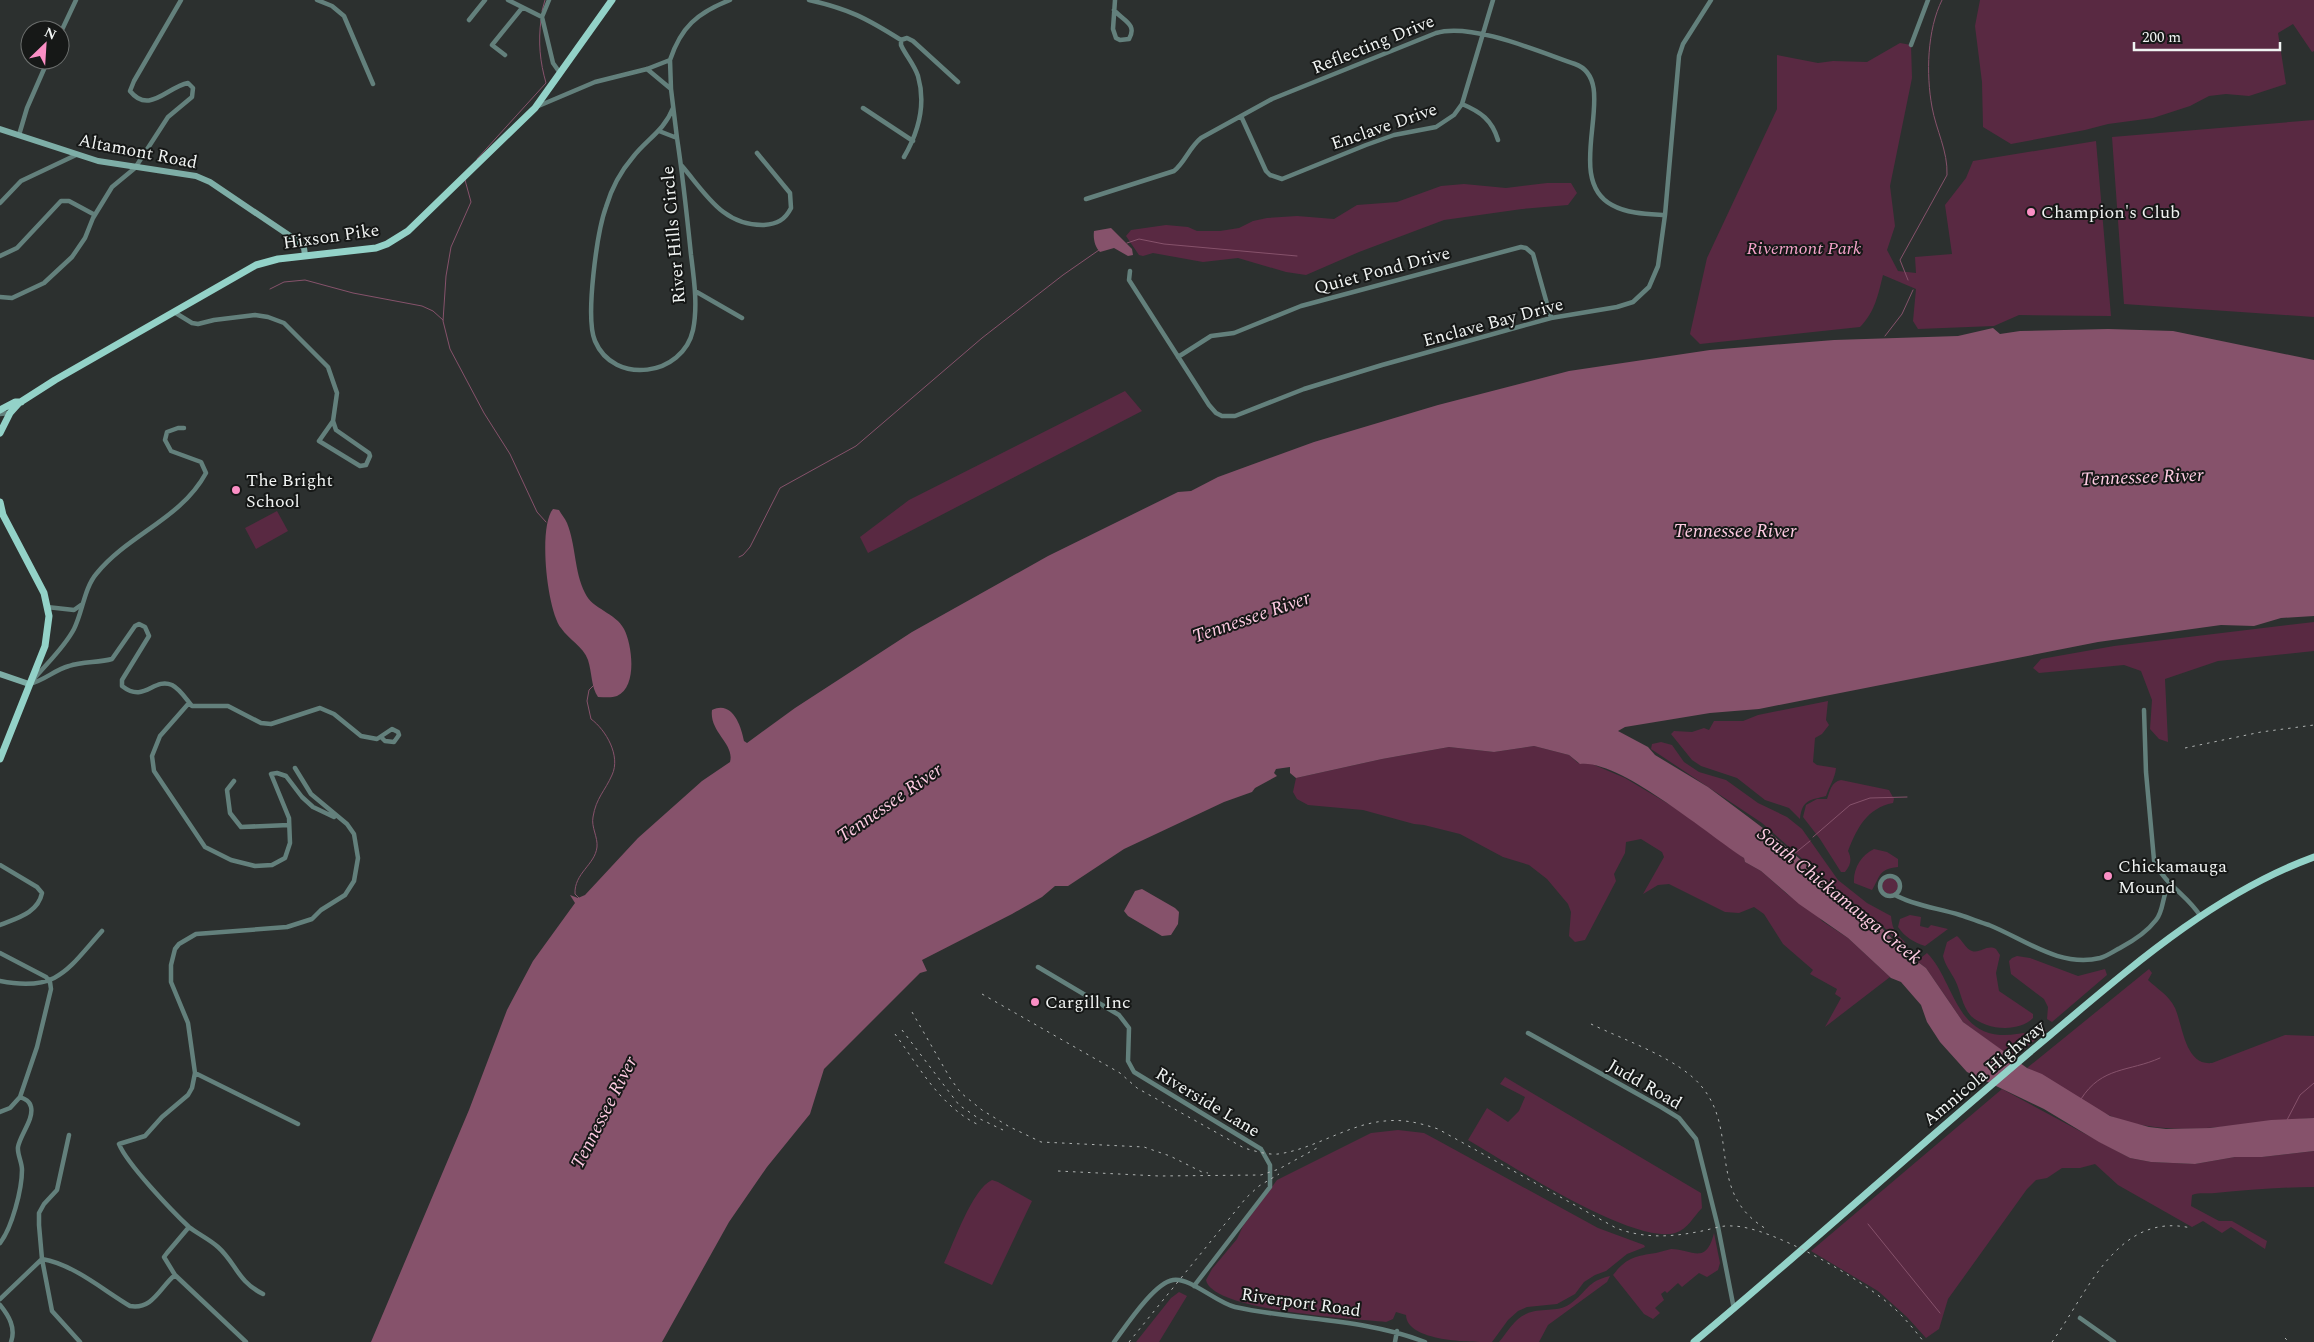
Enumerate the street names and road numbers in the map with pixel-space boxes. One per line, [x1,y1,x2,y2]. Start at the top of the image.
street label: Reflecting Drive [1308,8,1439,81]
street label: Enclave Drive [1327,96,1441,157]
street label: Altamont Road [76,127,200,176]
street label: River Hills Circle [654,165,693,305]
street label: Hixson Pike [281,216,381,257]
street label: Quiet Pond Drive [1311,239,1453,302]
street label: Enclave Bay Drive [1420,291,1566,354]
street label: Amnicola Highway [1917,1013,2053,1133]
street label: Judd Road [1602,1052,1687,1117]
street label: Riverside Lane [1150,1060,1265,1144]
street label: Riverport Road [1239,1281,1363,1324]

